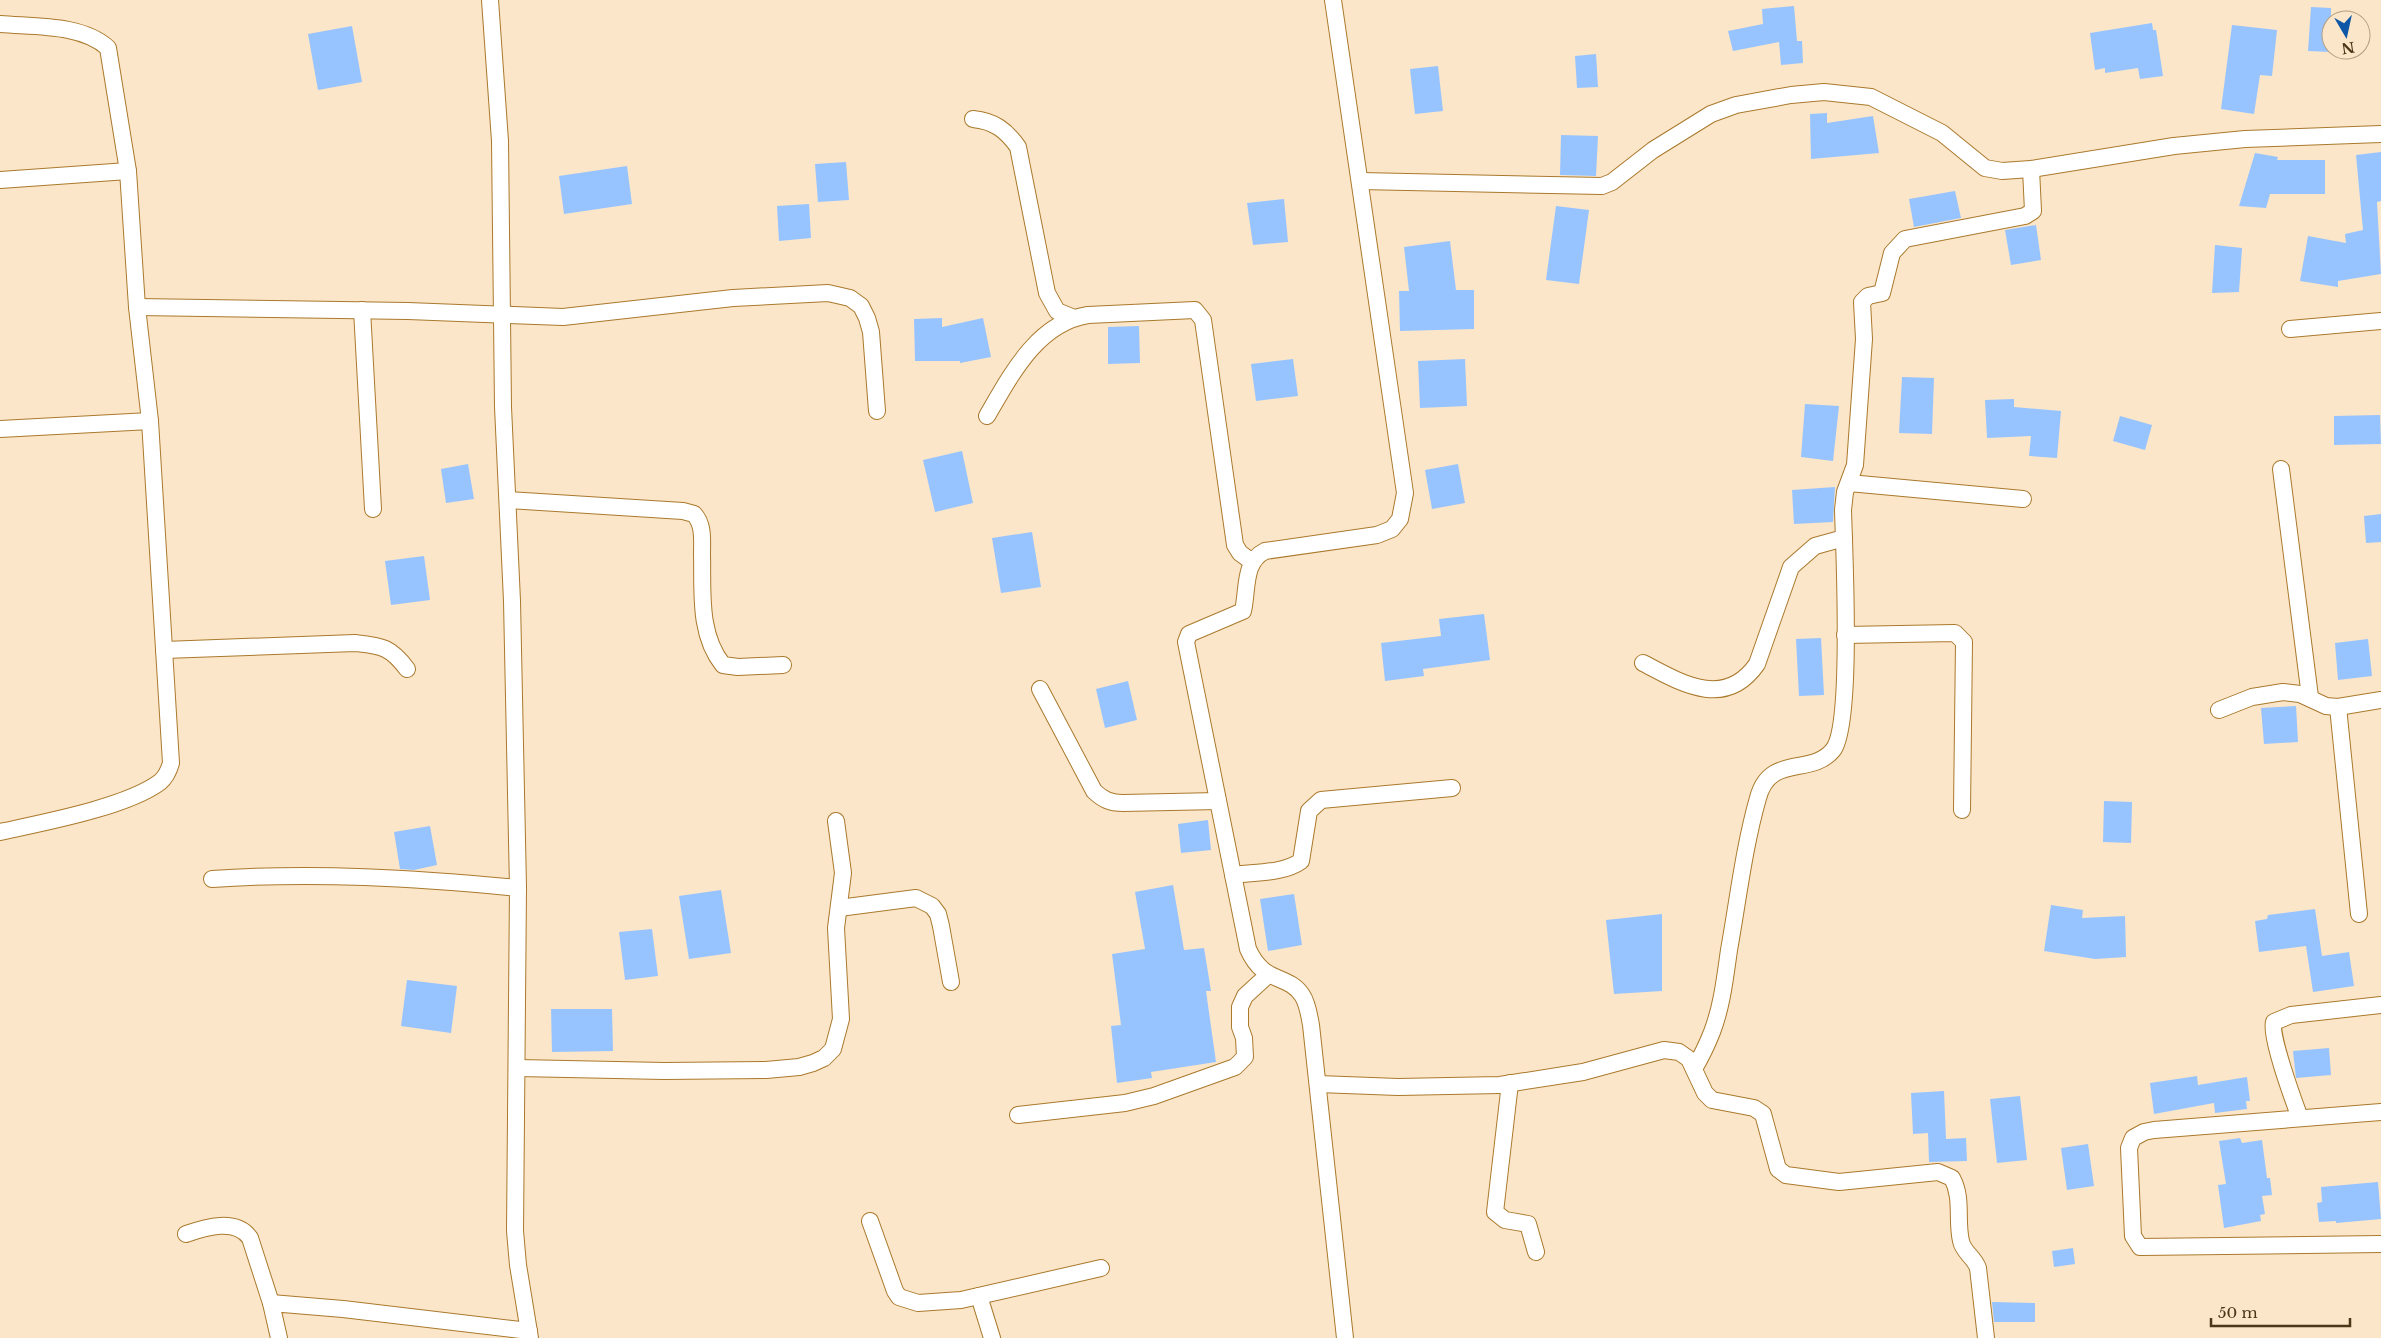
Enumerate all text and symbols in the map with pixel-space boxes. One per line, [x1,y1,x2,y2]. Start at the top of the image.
north arrow [2321,10,2371,60]
text: N [2340,38,2356,58]
scale bar [2211,1296,2350,1328]
text: 50 m [2218,1303,2258,1322]

